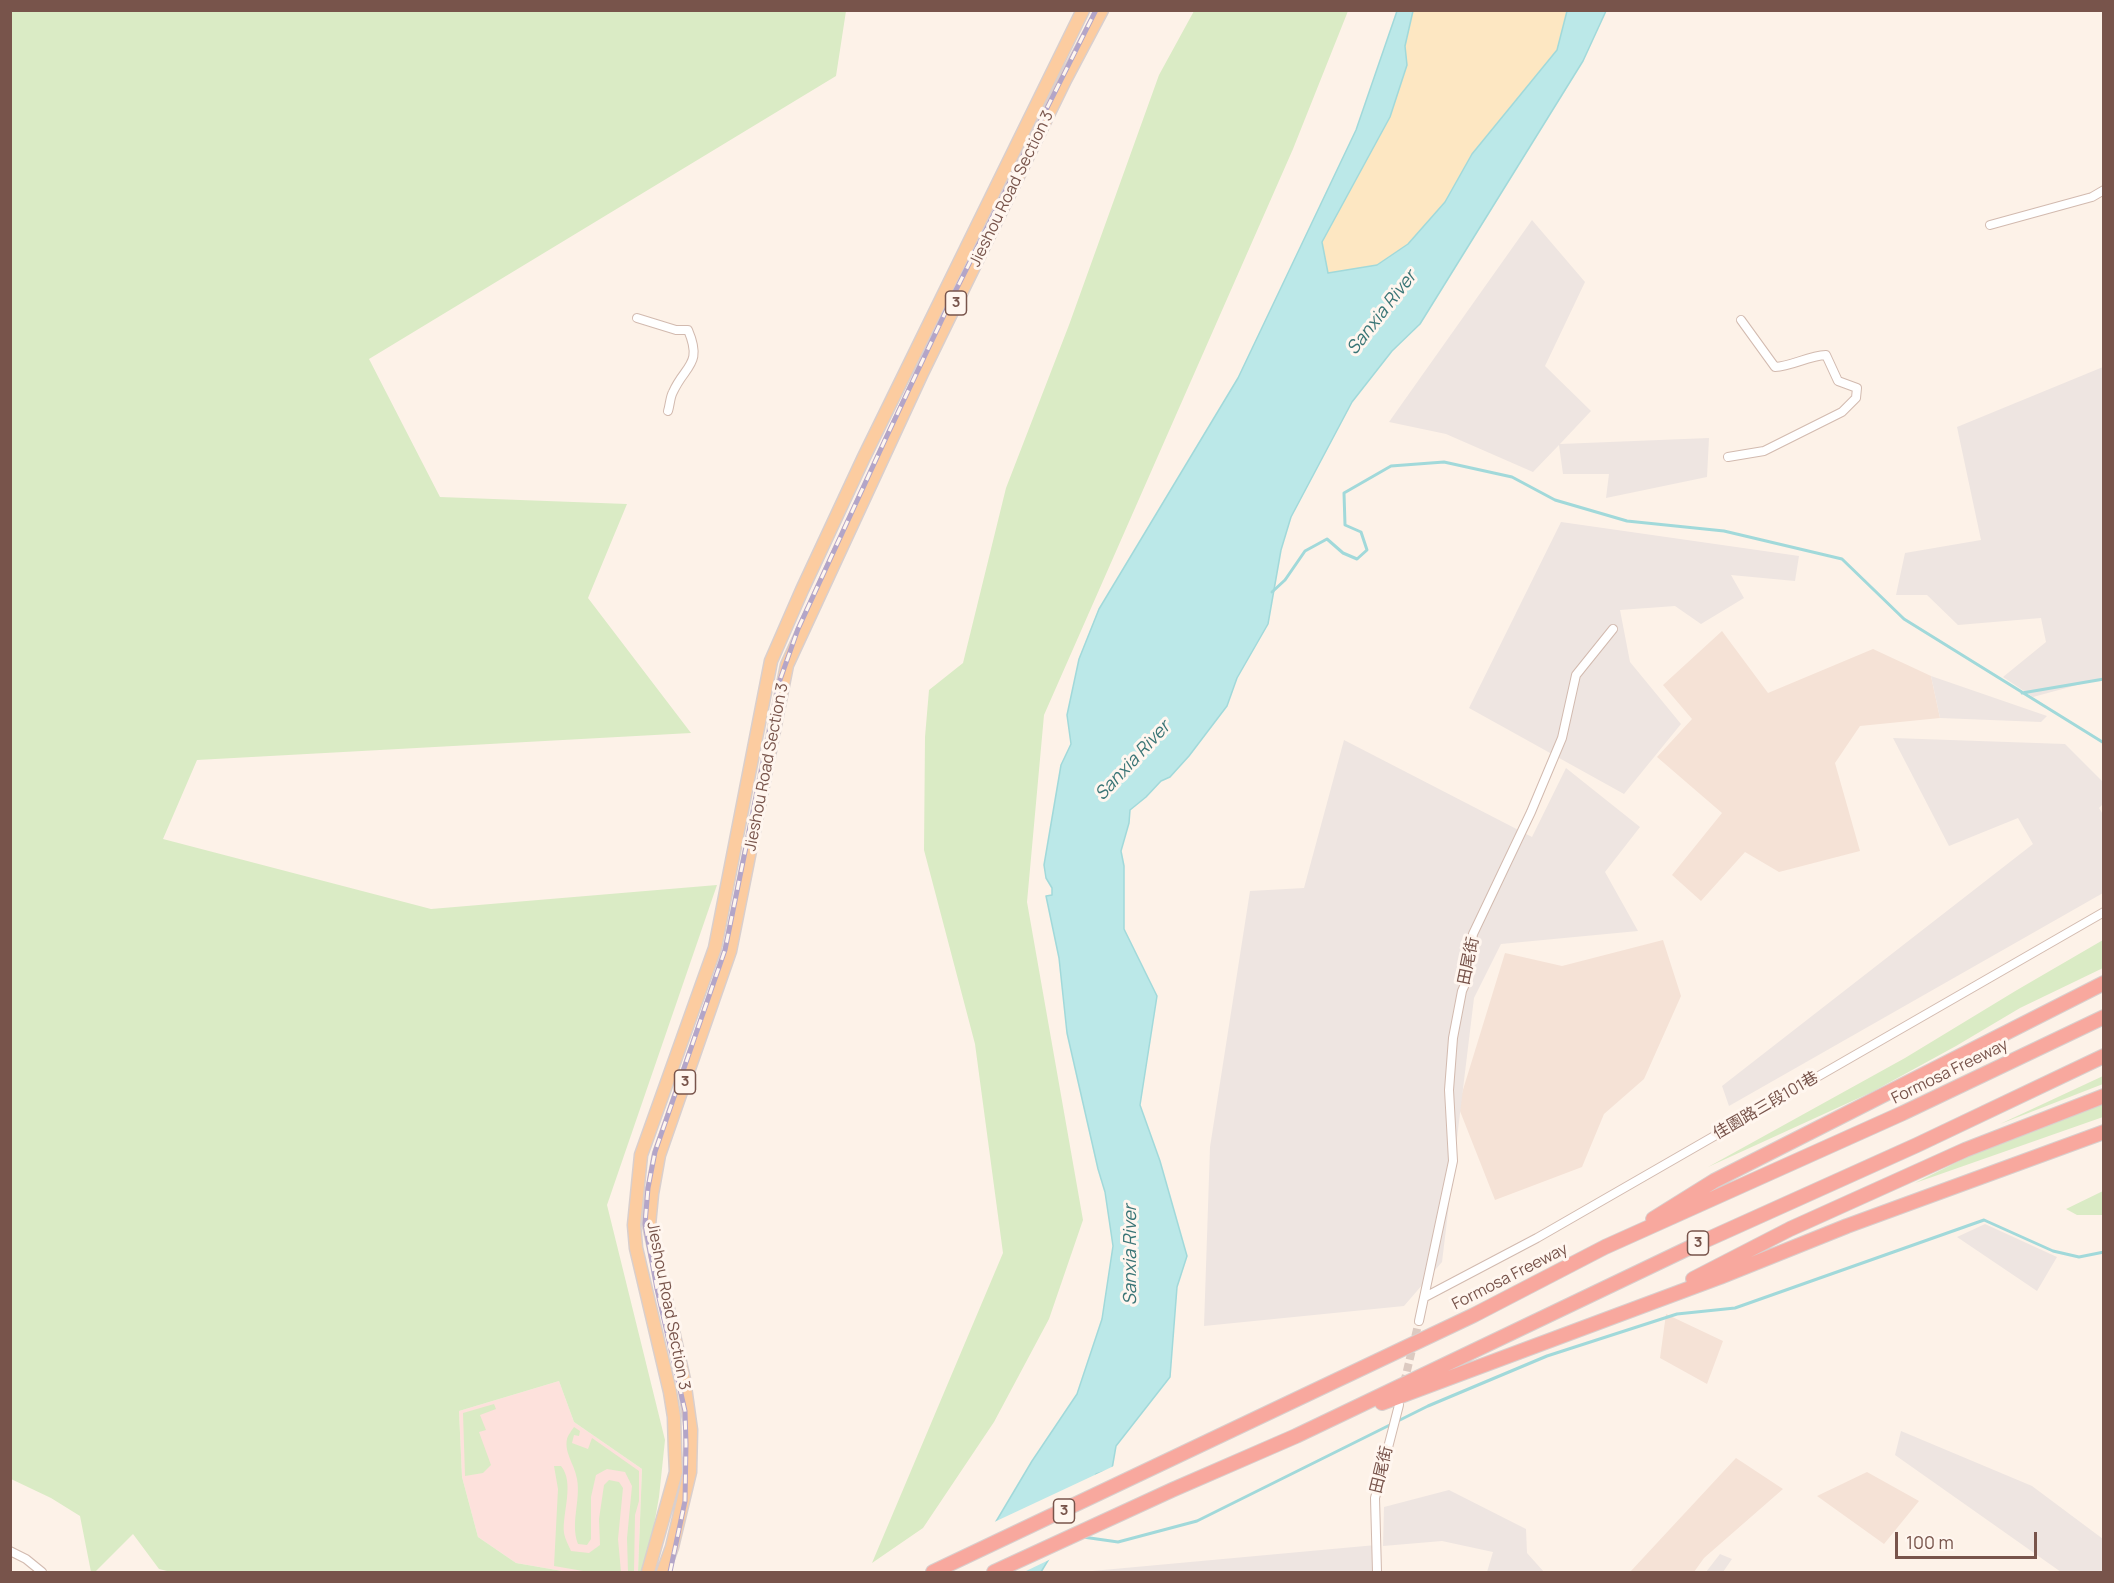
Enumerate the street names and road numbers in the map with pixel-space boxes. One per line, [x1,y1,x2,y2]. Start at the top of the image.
street label: Jieshou Road Section 3 [966,108,1058,270]
road number: 3 [946,291,966,315]
street label: Jieshou Road Section 3 [741,681,793,853]
street label: 田尾街 [1455,936,1483,986]
street label: Formosa Freeway [1889,1036,2011,1108]
street label: 佳園路三段101巷 [1710,1068,1822,1144]
road number: 3 [674,1070,696,1094]
street label: Jieshou Road Section 3 [642,1220,694,1392]
road number: 3 [1688,1231,1708,1255]
street label: Formosa Freeway [1449,1240,1571,1314]
street label: 田尾街 [1367,1444,1397,1496]
road number: 3 [1054,1499,1074,1523]

